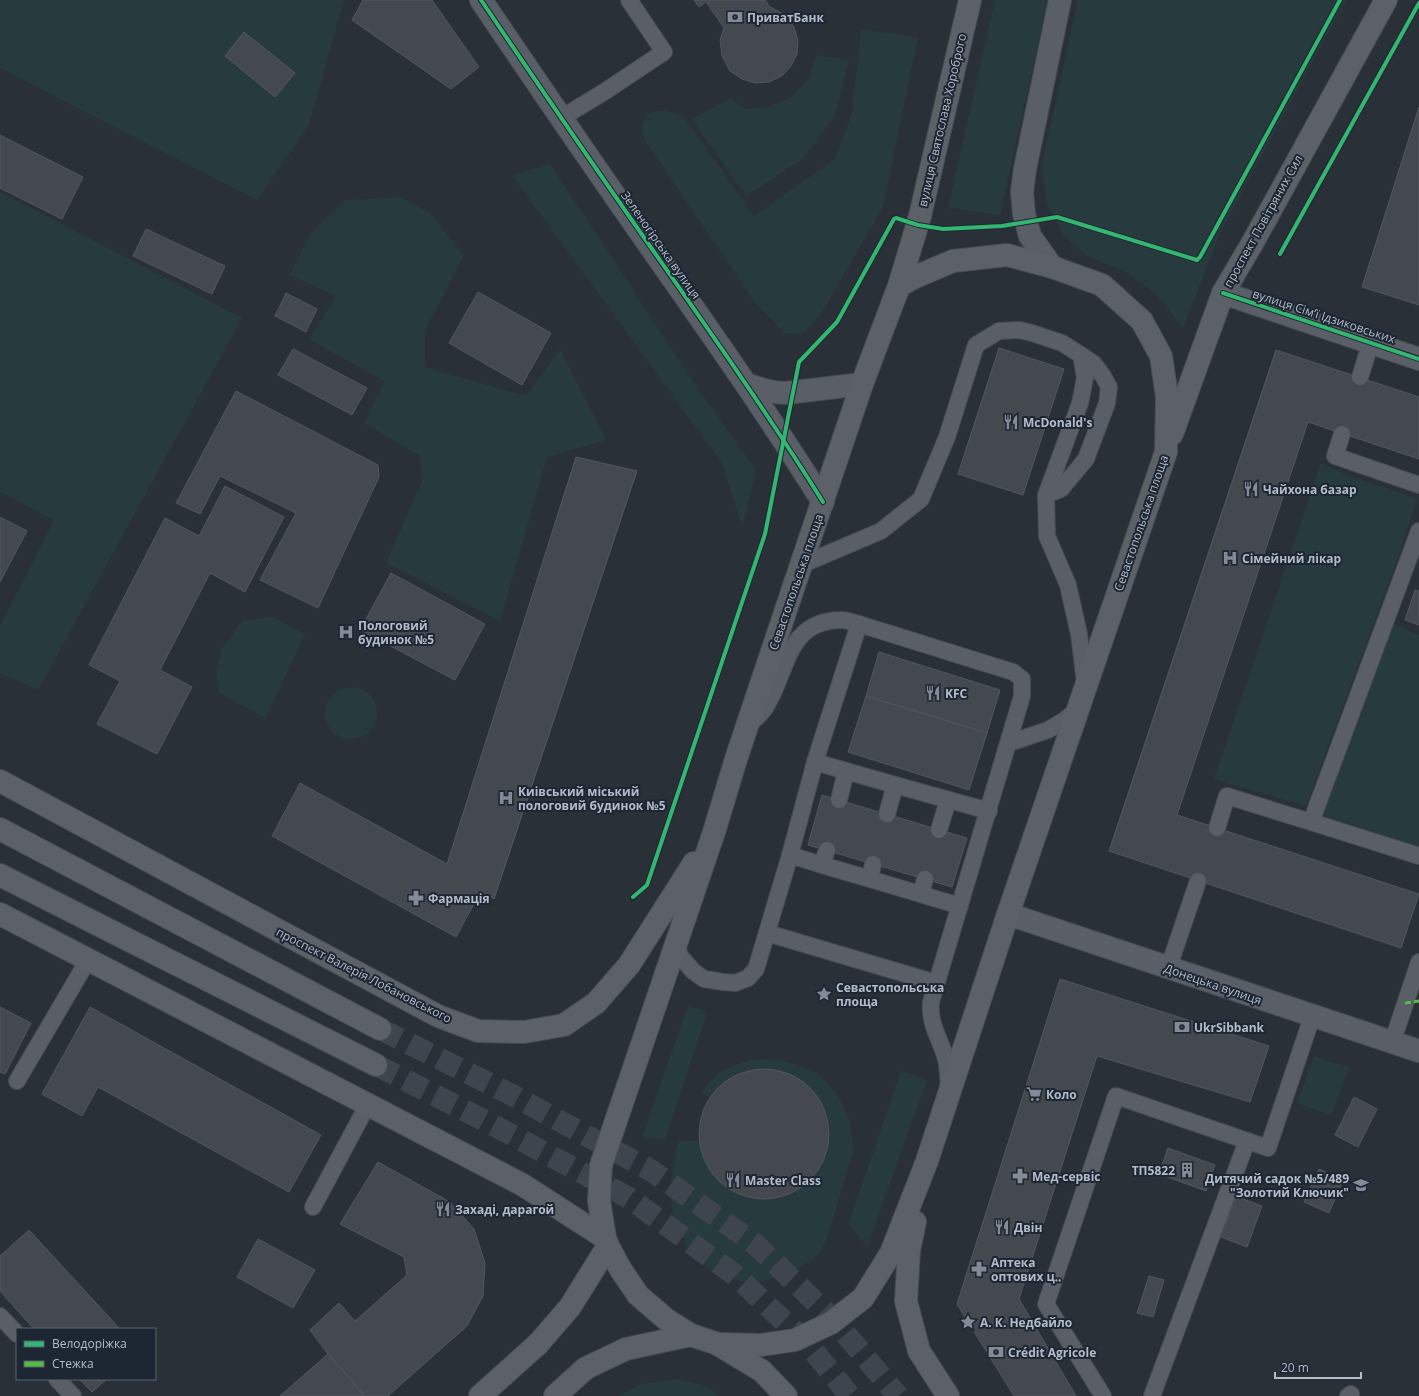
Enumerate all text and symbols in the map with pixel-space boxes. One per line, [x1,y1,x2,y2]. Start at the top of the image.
bank icon: ПриватБанк [726,8,744,26]
place label: ПриватБанк [747,9,824,26]
street label: вулиця Святослава Хороброго [914,32,970,208]
street label: проспект Повітряних Сил [1219,152,1307,290]
street label: Зеленогірська вулиця [617,188,705,302]
street label: вулиця Сімʼї Ідзиковських [1250,285,1398,347]
restaurant icon: McDonald's [1002,413,1020,431]
place label: McDonald's [1023,414,1092,431]
street label: Севастопольська площа [1110,453,1172,593]
restaurant icon: Чайхона базар [1242,480,1260,498]
place label: Чайхона базар [1263,481,1357,498]
street label: Севастопольська площа [765,512,827,652]
hospital icon: Сімейний лікар [1221,549,1239,567]
place label: Сімейний лікар [1242,550,1342,567]
place label: Пологовий будинок №5 [358,617,434,648]
hospital icon: Пологовий будинок №5 [337,623,355,641]
restaurant icon: KFC [924,684,942,702]
place label: KFC [945,685,968,702]
place label: Киівський міський пологовий будинок №5 [518,783,666,814]
hospital icon: Киівський міський пологовий будинок №5 [497,789,515,807]
pharmacy icon: Фармація [407,889,425,907]
place label: Фармація [428,890,490,907]
street label: проспект Валерія Лобановського [273,923,455,1027]
street label: Донецька вулиця [1162,959,1264,1009]
place label: Севастопольська площа [836,979,944,1010]
place icon: Севастопольська площа [815,985,833,1003]
bank icon: UkrSibbank [1173,1018,1191,1036]
place label: UkrSibbank [1194,1019,1265,1036]
supermarket icon: Коло [1025,1085,1043,1103]
place label: Коло [1046,1086,1077,1103]
building icon: ТП5822 [1178,1161,1196,1179]
place label: ТП5822 [1132,1162,1175,1179]
pharmacy icon: Мед-сервіс [1011,1167,1029,1185]
place label: Мед-сервіс [1032,1168,1100,1185]
place label: Дитячий садок №5/489 "Золотий Ключик" [1205,1170,1349,1201]
restaurant icon: Master Class [724,1171,742,1189]
place label: Master Class [745,1172,821,1189]
school or university icon: Дитячий садок №5/489 "Золотий Ключик" [1352,1176,1370,1194]
restaurant icon: Захаді, дарагой [434,1200,452,1218]
place label: Захаді, дарагой [455,1201,554,1218]
restaurant icon: Двін [993,1218,1011,1236]
place label: Двін [1014,1219,1042,1236]
place label: Аптека оптових ц‥ [991,1254,1061,1285]
pharmacy icon: Аптека оптових ц‥ [970,1260,988,1278]
place icon: А. К. Недбайло [959,1313,977,1331]
place label: А. К. Недбайло [980,1314,1072,1331]
legend [16,1328,156,1380]
text: Велодоріжка [52,1335,127,1352]
bank icon: Crédit Agricole [987,1343,1005,1361]
place label: Crédit Agricole [1008,1344,1096,1361]
scale bar [1275,1354,1361,1380]
text: Стежка [52,1355,94,1372]
text: 20 m [1281,1359,1309,1376]

